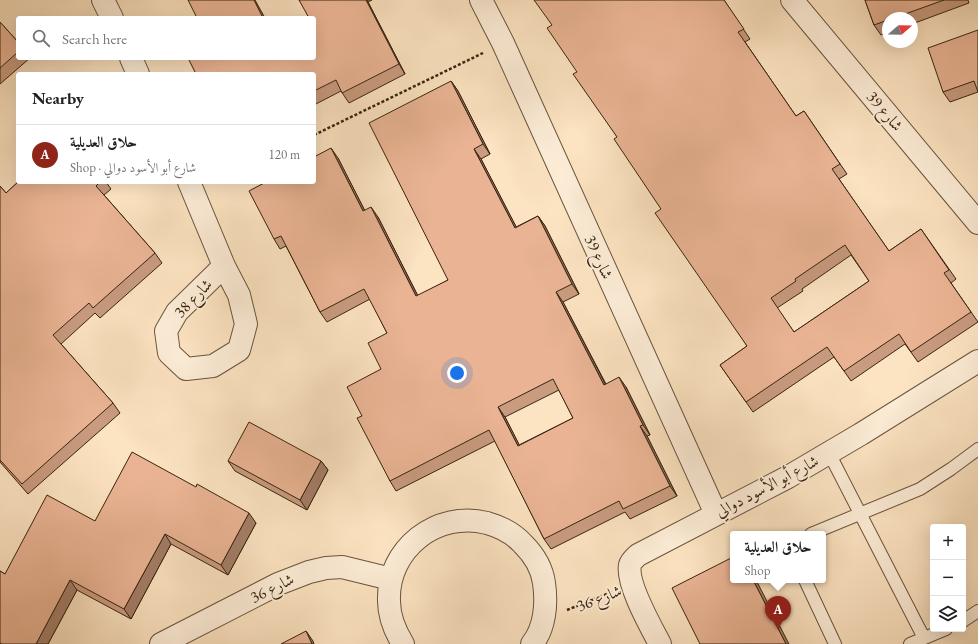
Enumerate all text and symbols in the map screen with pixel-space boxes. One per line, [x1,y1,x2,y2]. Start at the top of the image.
north arrow [882,12,918,48]
search box [16,16,316,60]
icon: search [30,27,52,49]
text: Search here [62,29,127,48]
street label: شارع 39 [860,86,908,137]
text: Nearby [32,87,84,109]
text: حلاق العديلية [70,132,137,151]
text: A [40,146,50,163]
text: 120 m [269,146,300,163]
text: Shop · شارع أبو الأسود دوالي [70,159,196,176]
street label: شارع 39 [577,232,618,284]
street label: شارع 38 [169,274,219,324]
your location [447,363,467,383]
street label: شارع أبو الأسود دوالي [711,449,824,525]
map controls [930,524,966,632]
button: + [930,524,966,560]
popup [730,531,826,583]
text: حلاق العديلية [745,537,811,556]
button: − [930,560,966,596]
text: Shop [745,562,770,579]
street label: شارع 36 [247,568,299,610]
street label: شارع 36 [574,580,625,619]
pin: A [765,596,791,629]
button: layers [930,596,966,632]

